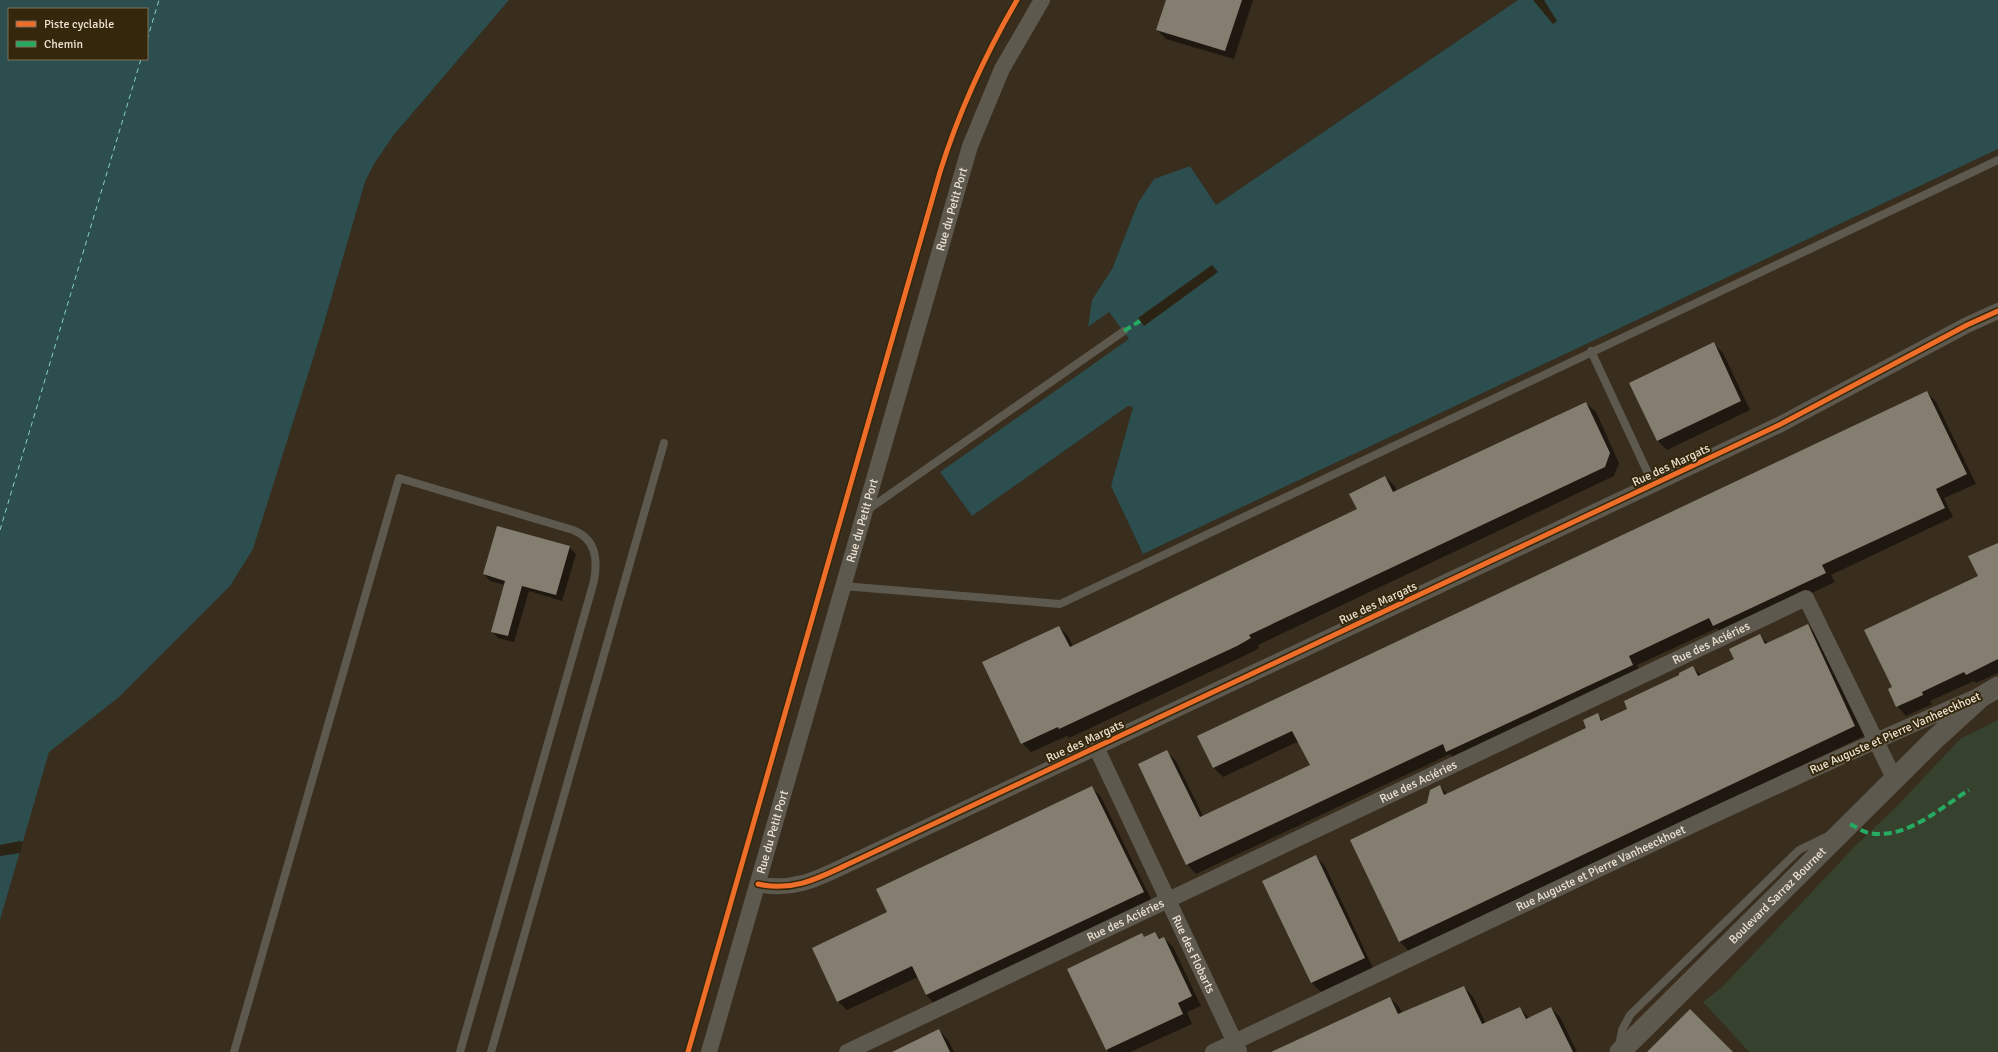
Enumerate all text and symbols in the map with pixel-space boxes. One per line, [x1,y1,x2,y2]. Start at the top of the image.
legend [8,8,148,60]
text: Piste cyclable [44,17,114,32]
text: Chemin [44,37,83,52]
street label: Rue du Petit Port [933,166,971,253]
street label: Rue des Margats [1630,441,1713,490]
street label: Rue du Petit Port [843,477,882,564]
street label: Rue des Margats [1337,579,1420,628]
street label: Rue des Aciéries [1670,619,1752,668]
street label: Rue Auguste et Pierre Vanheeckhoet [1808,689,1983,778]
street label: Rue des Margats [1044,717,1127,766]
street label: Rue des Aciéries [1377,757,1460,807]
street label: Rue du Petit Port [754,789,792,876]
street label: Rue Auguste et Pierre Vanheeckhoet [1514,822,1688,915]
street label: Boulevard Sarraz Bournet [1726,844,1830,947]
street label: Rue des Aciéries [1084,896,1167,945]
street label: Rue des Flobarts [1168,913,1218,996]

